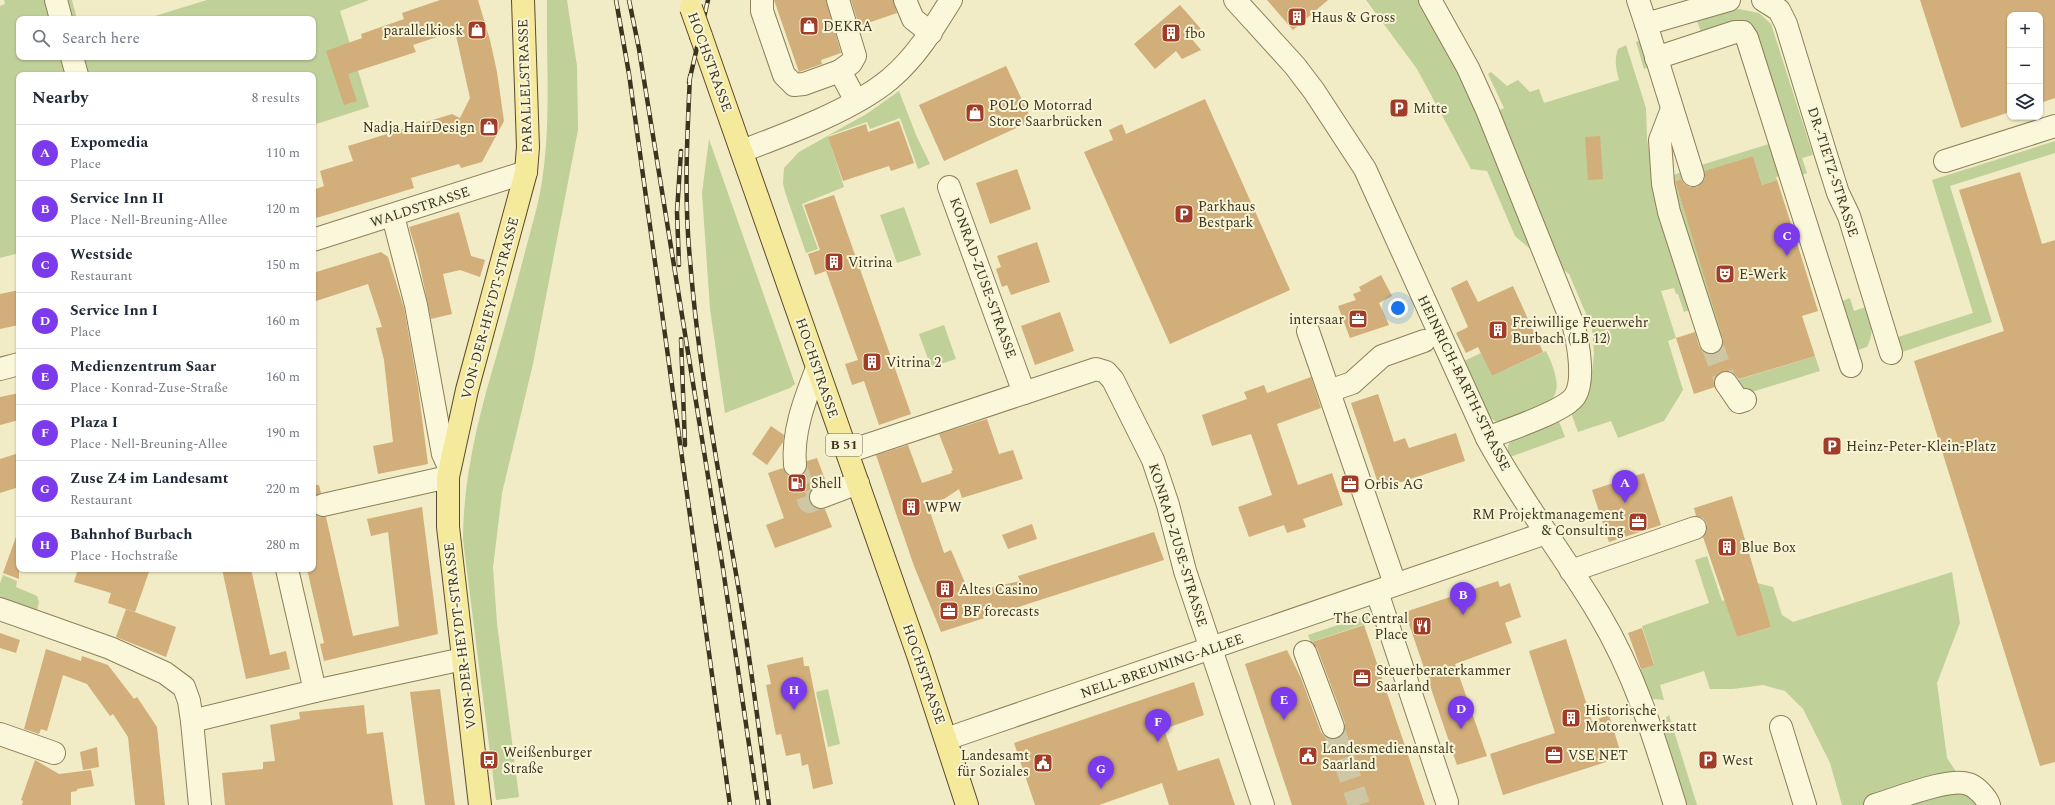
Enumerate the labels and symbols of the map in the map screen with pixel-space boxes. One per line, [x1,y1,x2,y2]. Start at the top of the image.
building icon: Haus & Gross [1286,6,1308,28]
place label: Haus & Gross [1311,7,1396,28]
street label: HOCHSTRASSE [682,9,738,115]
shop icon: DEKRA [798,15,820,37]
place label: DEKRA [823,16,873,37]
shop icon: parallelkiosk [466,19,488,41]
street label: PARALLELSTRASSE [512,19,538,153]
place label: parallelkiosk [383,20,463,41]
building icon: fbo [1160,22,1182,44]
place label: fbo [1185,23,1205,44]
place label: POLO Motorrad Store Saarbrücken [989,95,1102,132]
parking icon: Mitte [1388,97,1410,119]
place label: Mitte [1413,98,1448,119]
shop icon: POLO Motorrad Store Saarbrücken [964,102,986,124]
street label: DR.-TIETZ-STRASSE [1802,104,1864,240]
shop icon: Nadja HairDesign [478,116,500,138]
place label: Nadja HairDesign [363,117,475,138]
street label: WALDSTRASSE [367,181,473,233]
street label: KONRAD-ZUSE-STRASSE [944,194,1022,362]
place label: Parkhaus Bestpark [1198,196,1256,233]
parking icon: Parkhaus Bestpark [1173,203,1195,225]
street label: VON-DER-HEYDT-STRASSE [456,215,524,401]
pin: C [1774,223,1800,256]
building icon: Vitrina [823,251,845,273]
place label: Vitrina [848,252,893,273]
theatre icon: E-Werk [1714,263,1736,285]
place label: E-Werk [1739,264,1787,285]
street label: HEINRICH-BARTH-STRASSE [1412,291,1516,475]
your location [1388,298,1408,318]
office icon: intersaar [1347,308,1369,330]
place label: intersaar [1289,309,1344,330]
place label: Freiwillige Feuerwehr Burbach (LB 12) [1512,312,1649,349]
street label: HOCHSTRASSE [790,315,844,421]
building icon: Freiwillige Feuerwehr Burbach (LB 12) [1487,319,1509,341]
building icon: Vitrina 2 [861,351,883,373]
place label: Vitrina 2 [886,352,941,373]
road number: B 51 [826,434,862,456]
parking icon: Heinz-Peter-Klein-Platz [1821,435,1843,457]
place label: Heinz-Peter-Klein-Platz [1846,436,1996,457]
street label: KONRAD-ZUSE-STRASSE [1143,461,1213,629]
pin: A [1612,470,1638,503]
fuel station icon: Shell [786,472,808,494]
place label: Shell [811,473,842,494]
office icon: Orbis AG [1339,473,1361,495]
place label: Orbis AG [1364,474,1424,495]
building icon: WPW [900,496,922,518]
place label: WPW [925,497,962,518]
place label: RM Projektmanagement & Consulting [1472,504,1624,541]
office icon: RM Projektmanagement & Consulting [1627,511,1649,533]
building icon: Blue Box [1716,536,1738,558]
place label: Blue Box [1741,537,1796,558]
street label: VON-DER-HEYDT-STRASSE [438,541,482,731]
building icon: Altes Casino [934,578,956,600]
place label: Altes Casino [959,579,1038,600]
pin: B [1450,582,1476,615]
office icon: BF forecasts [938,600,960,622]
place label: BF forecasts [963,601,1039,622]
place label: The Central Place [1333,608,1408,645]
restaurant icon: The Central Place [1411,615,1433,637]
street label: HOCHSTRASSE [897,621,951,727]
street label: NELL-BREUNING-ALLEE [1078,628,1246,704]
place label: Steuerberaterkammer Saarland [1376,660,1511,697]
office icon: Steuerberaterkammer Saarland [1351,667,1373,689]
pin: H [781,677,807,710]
pin: E [1271,687,1297,720]
pin: D [1448,696,1474,729]
place label: Historische Motorenwerkstatt [1585,700,1697,737]
building icon: Historische Motorenwerkstatt [1560,707,1582,729]
pin: F [1145,709,1171,742]
place label: Landesmedienanstalt Saarland [1322,738,1454,775]
place label: Weißenburger Straße [503,742,593,779]
office icon: VSE NET [1543,744,1565,766]
place label: Landesamt für Soziales [957,745,1029,782]
public building icon: Landesmedienanstalt Saarland [1297,745,1319,767]
place label: VSE NET [1568,745,1628,766]
bus stop icon: Weißenburger Straße [478,749,500,771]
parking icon: West [1697,749,1719,771]
place label: West [1722,750,1753,771]
public building icon: Landesamt für Soziales [1032,752,1054,774]
pin: G [1088,756,1114,789]

